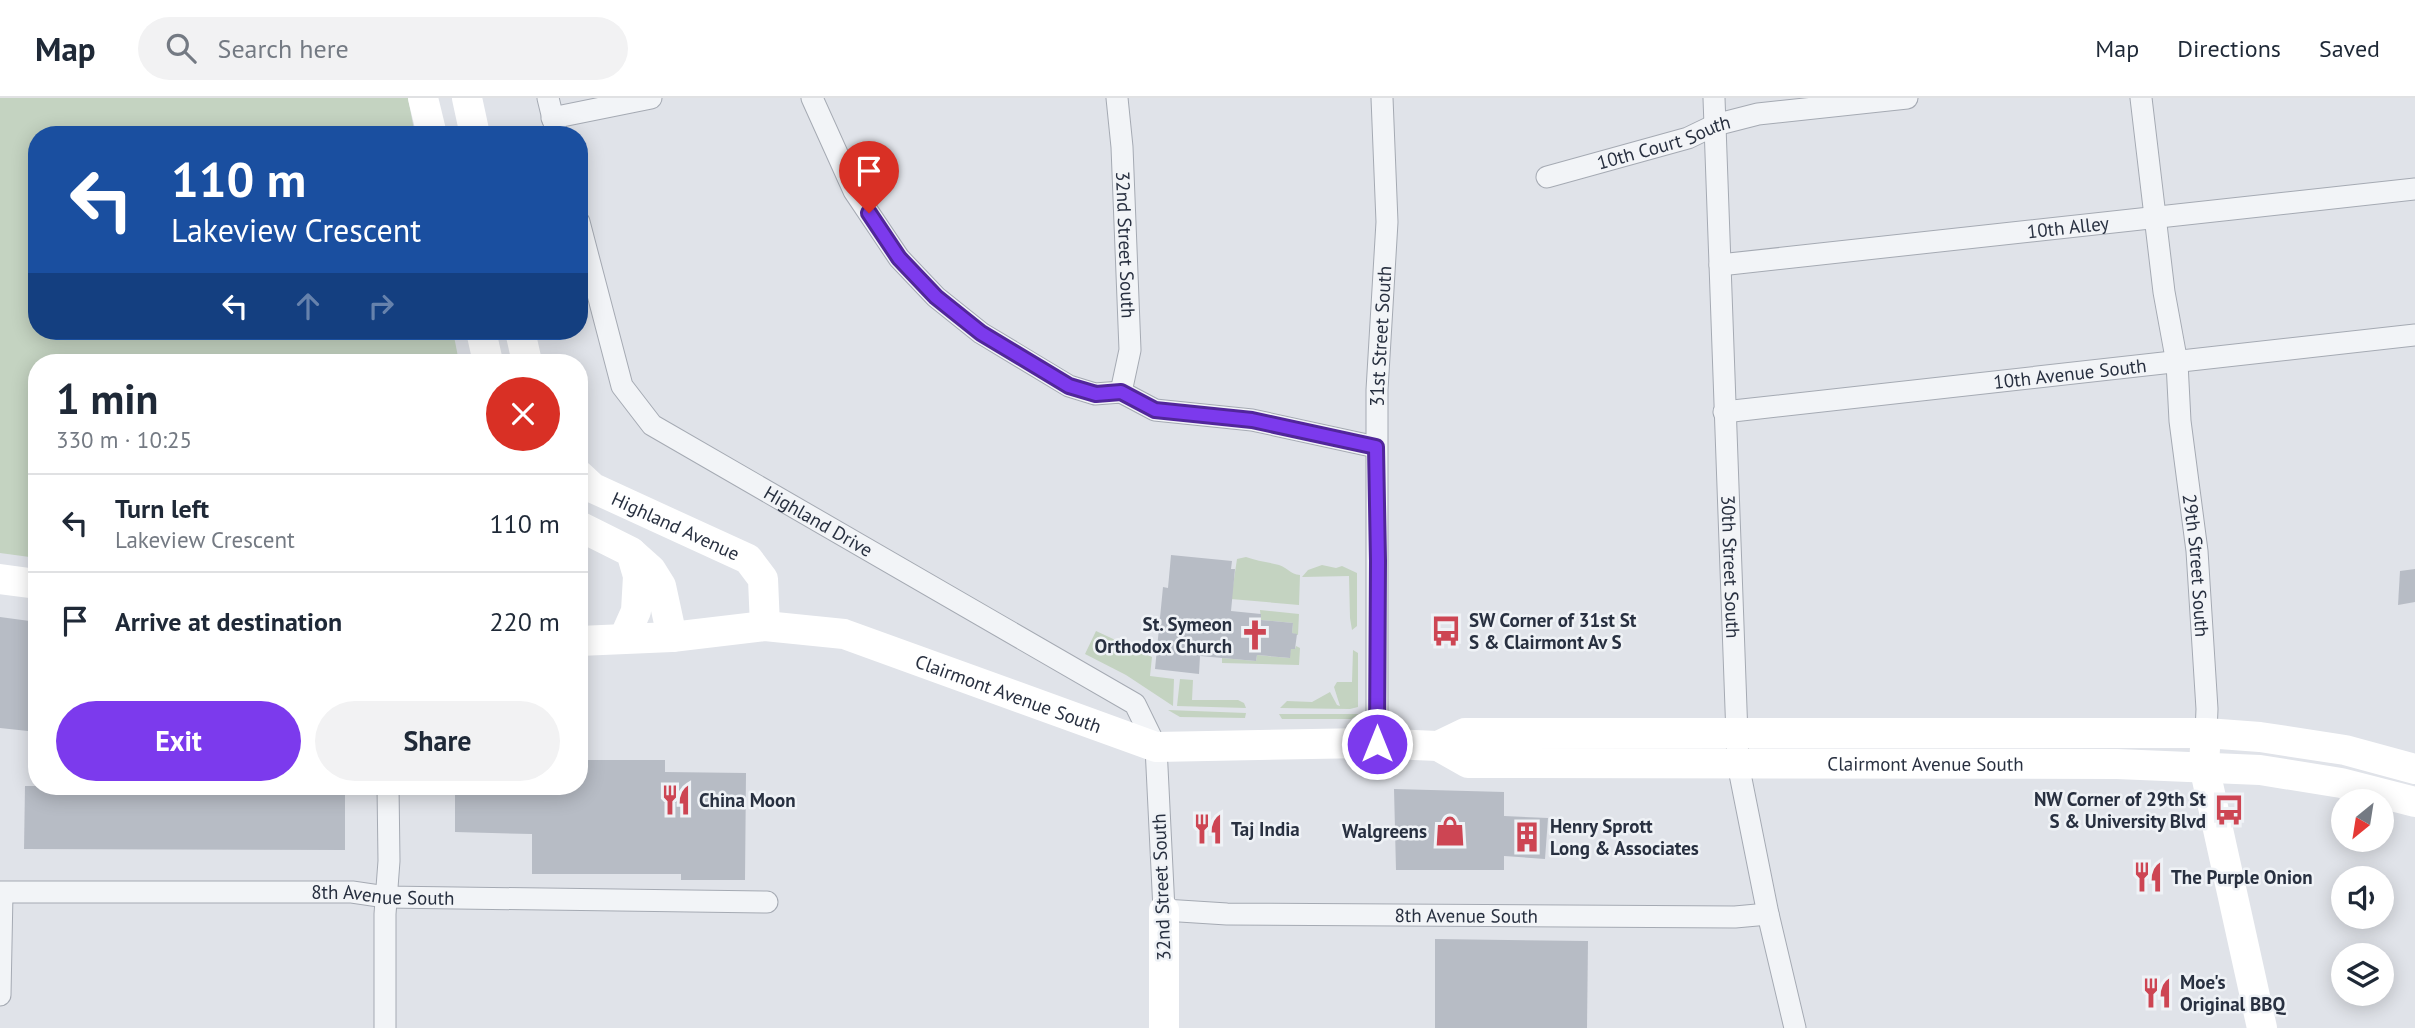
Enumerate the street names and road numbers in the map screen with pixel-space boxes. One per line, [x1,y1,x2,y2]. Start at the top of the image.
street label: 10th Court South [1594,110,1733,175]
street label: 32nd Street South [1111,171,1141,319]
street label: 10th Alley [2026,211,2110,243]
street label: 31st Street South [1365,265,1396,407]
street label: 10th Avenue South [1992,353,2148,394]
street label: Highland Drive [760,480,877,562]
street label: Highland Avenue [608,486,743,565]
street label: 29th Street South [2178,492,2214,638]
street label: 30th Street South [1716,494,1745,639]
street label: Clairmont Avenue South [912,649,1105,738]
street label: Clairmont Avenue South [1827,752,2024,776]
street label: 32nd Street South [1146,813,1176,961]
street label: 8th Avenue South [311,880,455,910]
street label: 8th Avenue South [1394,903,1538,928]

